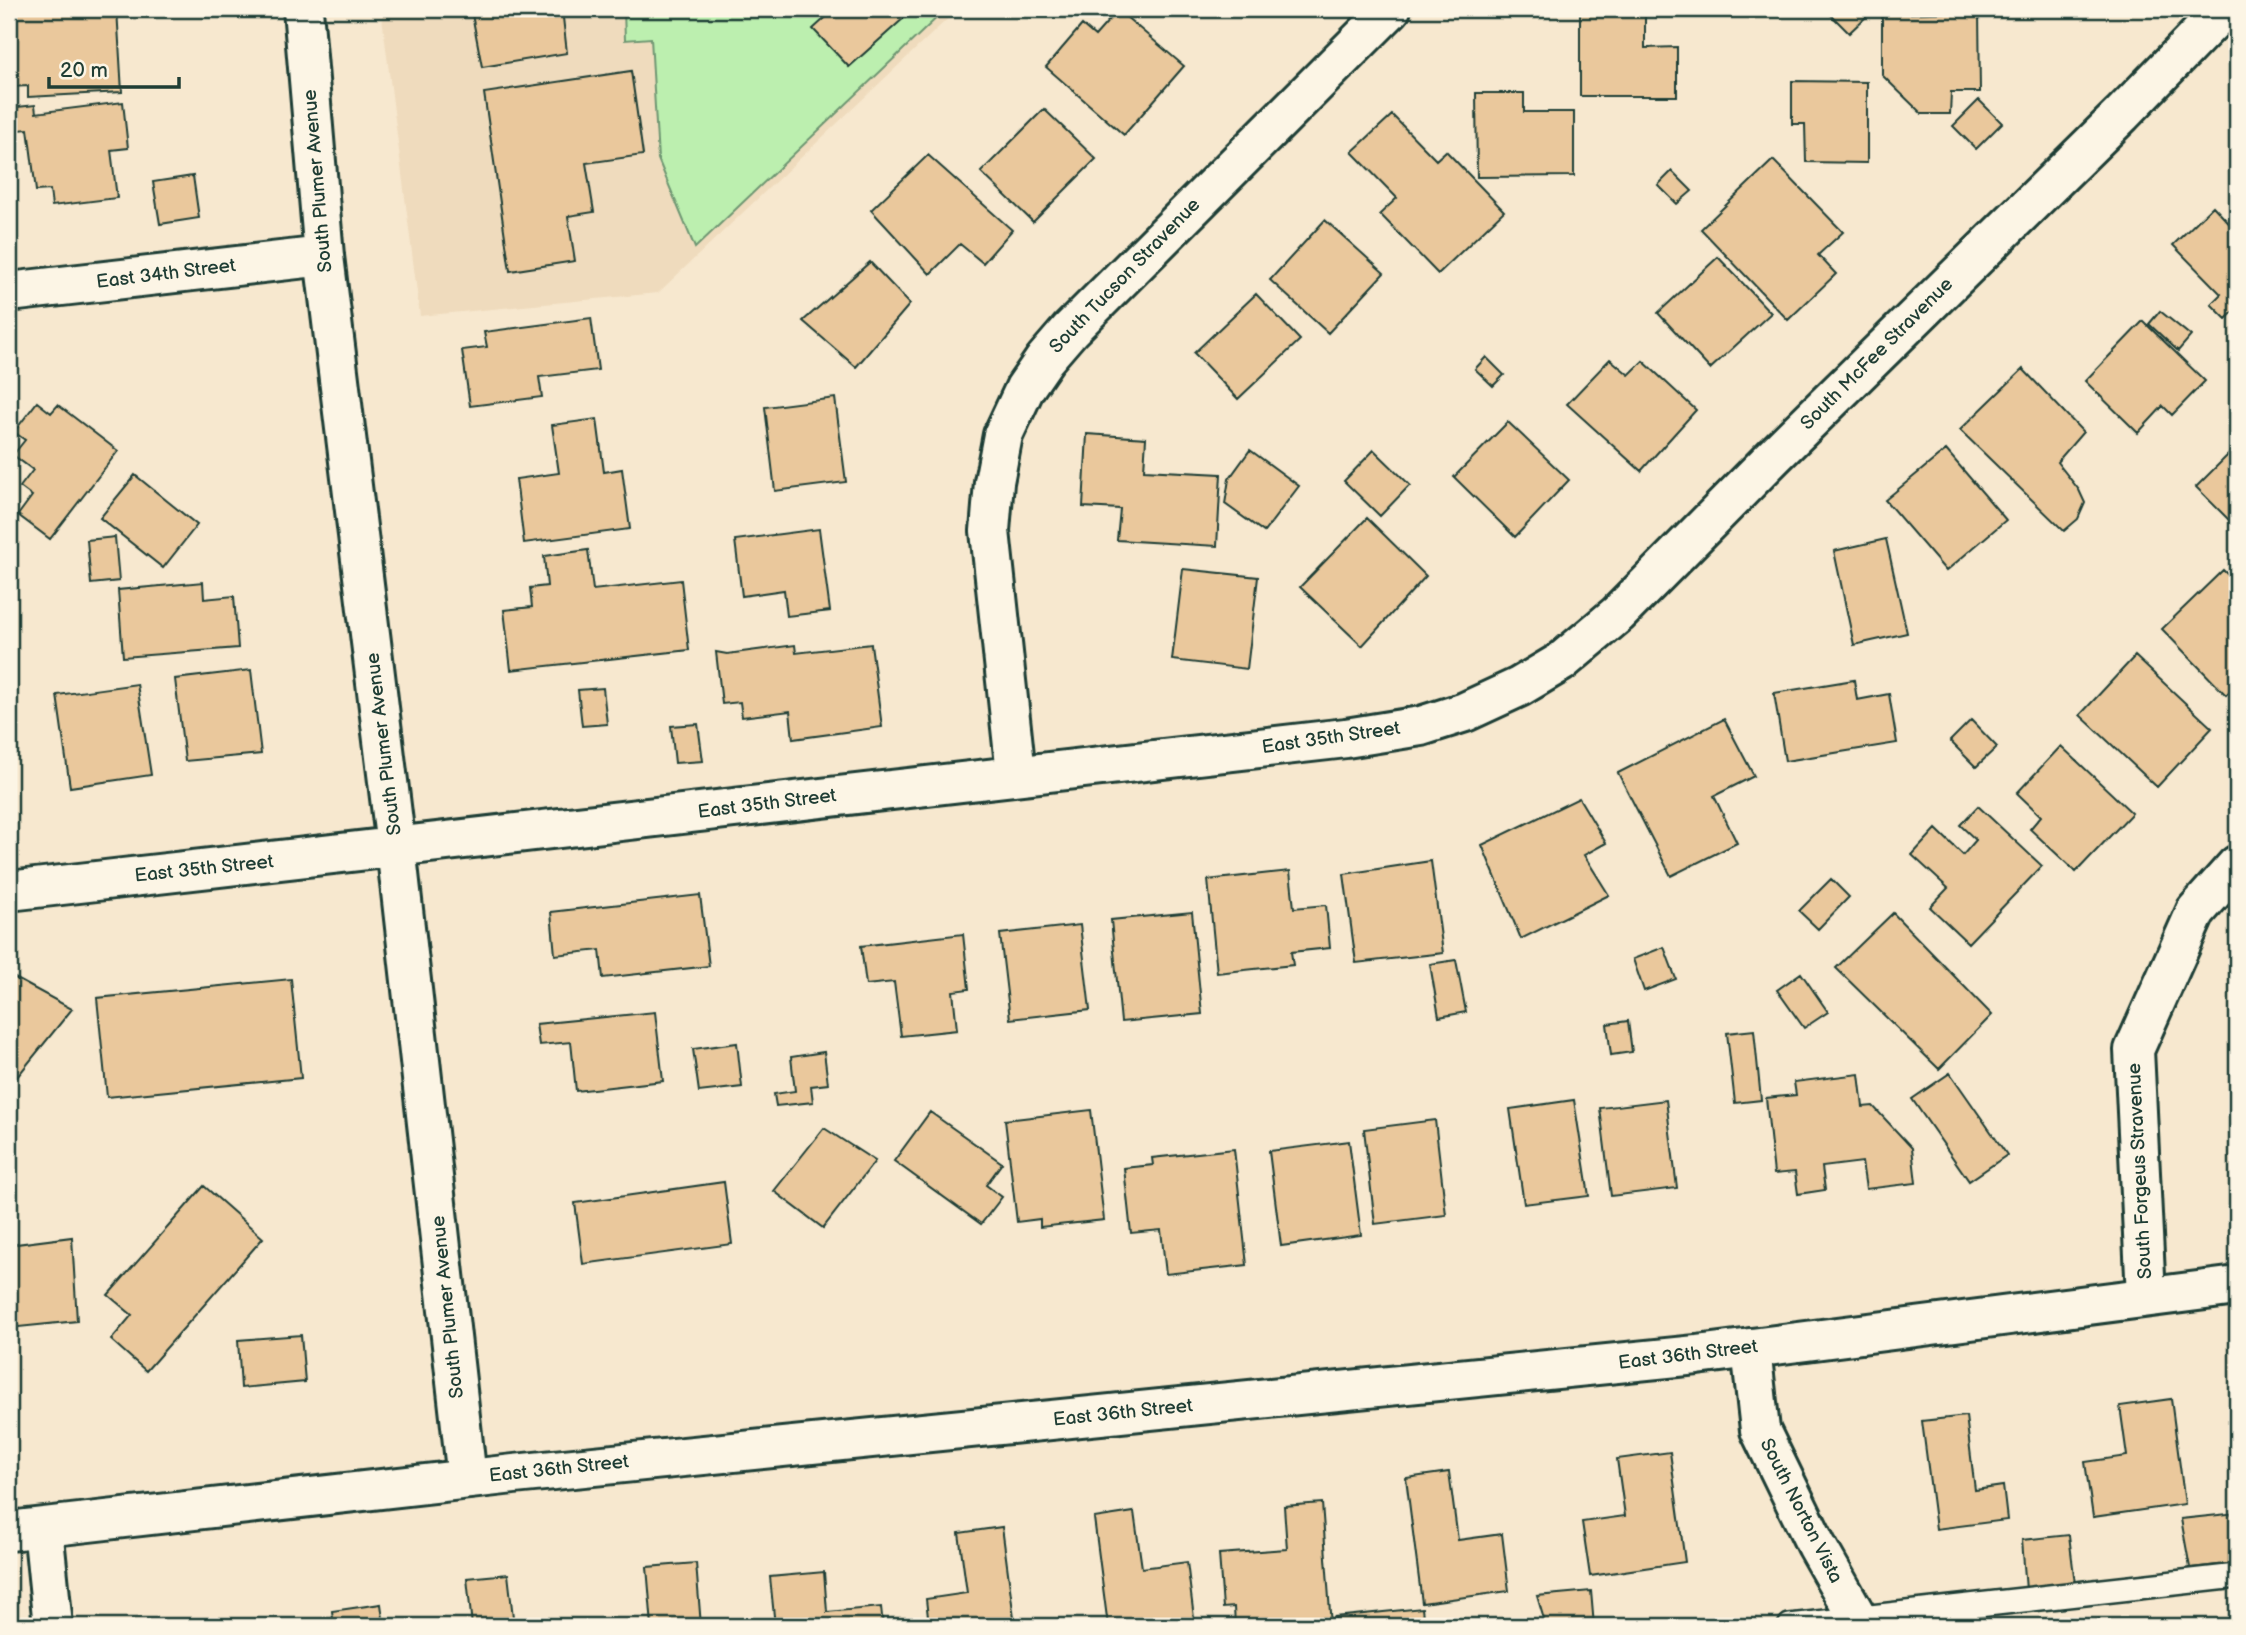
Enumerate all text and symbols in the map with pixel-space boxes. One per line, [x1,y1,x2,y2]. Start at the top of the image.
scale bar [49,46,178,90]
text: 20 m [60,58,108,83]
street label: South Plumer Avenue [299,89,337,273]
street label: South Tucson Stravenue [1045,194,1205,358]
street label: East 34th Street [95,254,237,294]
street label: South McFee Stravenue [1796,273,1958,435]
street label: South Plumer Avenue [361,651,407,837]
street label: East 35th Street [1260,717,1402,759]
street label: East 35th Street [696,784,838,824]
street label: East 35th Street [133,850,275,888]
street label: South Forgeus Stravenue [2123,1062,2157,1280]
street label: South Plumer Avenue [427,1214,469,1400]
street label: East 36th Street [1617,1335,1759,1375]
street label: East 36th Street [1052,1394,1194,1432]
street label: South Norton Vista [1755,1435,1847,1587]
street label: East 36th Street [488,1450,630,1488]

